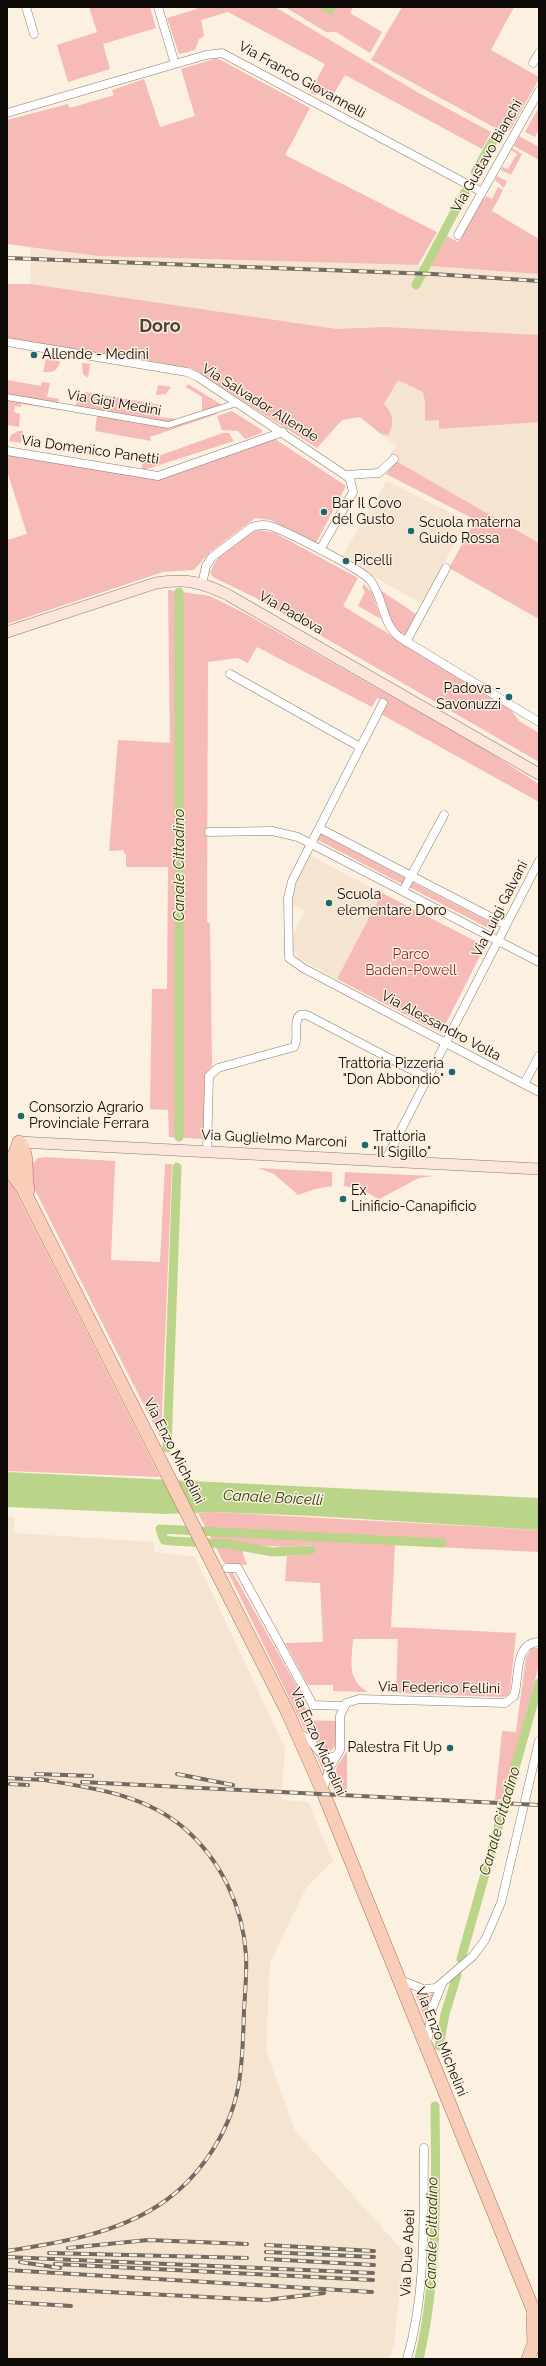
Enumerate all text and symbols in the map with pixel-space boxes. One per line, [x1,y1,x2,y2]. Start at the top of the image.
street label: Via Franco Giovannelli [235,38,369,122]
street label: Via Gustavo Bianchi [448,97,526,215]
district label: Doro [139,316,181,338]
place label: Allende - Medini [42,347,149,363]
marker: Allende - Medini [29,350,39,360]
street label: Via Salvador Allende [199,360,321,446]
street label: Via Gigi Medini [66,386,162,420]
street label: Via Domenico Panetti [20,432,160,468]
place label: Bar Il Covo del Gusto [332,496,402,528]
marker: Bar Il Covo del Gusto [319,507,329,517]
place label: Scuola materna Guido Rossa [419,515,521,548]
marker: Scuola materna Guido Rossa [406,526,416,536]
place label: Picelli [354,553,392,569]
marker: Picelli [341,556,351,566]
street label: Via Padova [256,588,326,638]
place label: Padova - Savonuzzi [436,681,501,714]
marker: Padova - Savonuzzi [504,692,514,702]
water label: Canale Cittadino [170,809,188,921]
street label: Via Luigi Galvani [468,858,532,960]
place label: Scuola elementare Doro [337,887,447,920]
marker: Scuola elementare Doro [324,898,334,908]
park label: Parco Baden-Powell [365,947,457,980]
street label: Via Alessandro Volta [378,987,504,1065]
place label: Trattoria Pizzeria "Don Abbondio" [338,1056,444,1088]
marker: Trattoria Pizzeria "Don Abbondio" [447,1067,457,1077]
place label: Consorzio Agrario Provinciale Ferrara [29,1100,149,1132]
marker: Consorzio Agrario Provinciale Ferrara [16,1111,26,1121]
street label: Via Guglielmo Marconi [201,1127,347,1151]
place label: Trattoria "Il Sigillo" [373,1129,431,1162]
marker: Trattoria "Il Sigillo" [360,1140,370,1150]
place label: Ex Linificio-Canapificio [351,1183,476,1216]
marker: Ex Linificio-Canapificio [338,1194,348,1204]
street label: Via Enzo Michelini [140,1395,208,1507]
water label: Canale Boicelli [222,1486,324,1510]
street label: Via Federico Fellini [378,1679,500,1697]
street label: Via Enzo Michelini [287,1685,349,1799]
place label: Palestra Fit Up [347,1740,442,1756]
marker: Palestra Fit Up [445,1743,455,1753]
water label: Canale Cittadino [476,1764,524,1878]
street label: Via Enzo Michelini [411,1985,471,2099]
water label: Canale Cittadino [422,2177,442,2289]
street label: Via Due Abeti [397,2209,419,2297]

